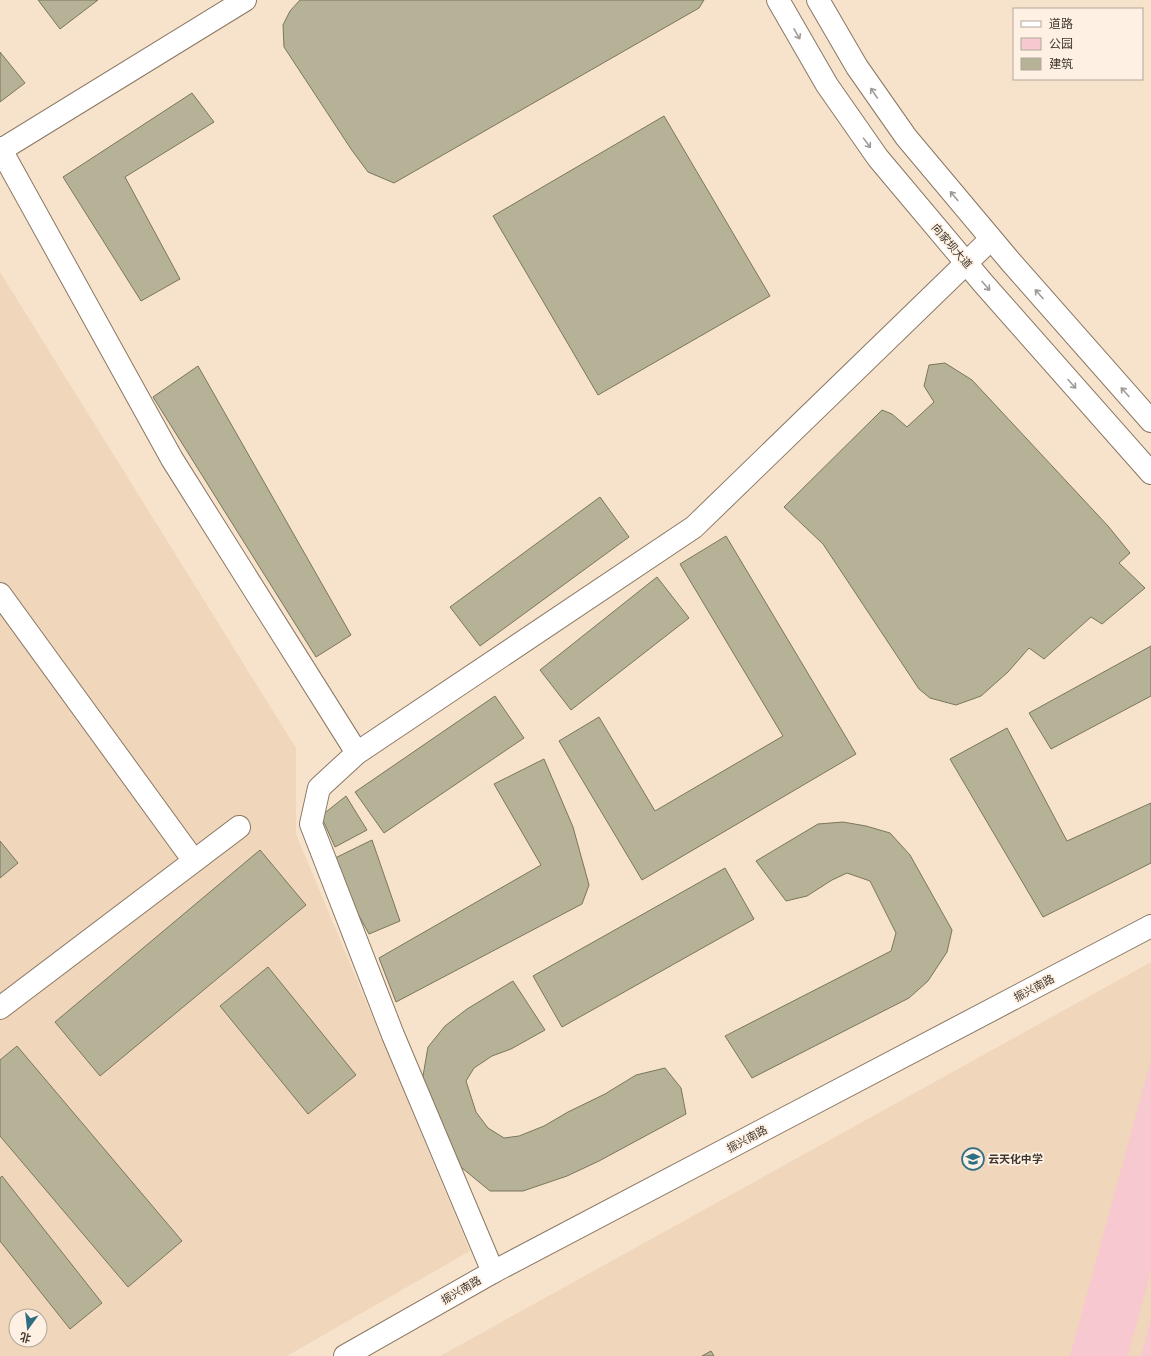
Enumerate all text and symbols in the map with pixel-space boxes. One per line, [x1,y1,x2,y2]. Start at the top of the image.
legend [1013,8,1143,80]
text: 道路 [1049,16,1073,32]
one-way arrow [793,28,801,40]
text: 公园 [1049,36,1073,52]
text: 建筑 [1049,56,1073,72]
one-way arrow [870,87,878,99]
one-way arrow [863,138,871,149]
one-way arrow [950,190,959,201]
street label: 向家坝大道 [928,221,975,272]
one-way arrow [981,281,990,291]
one-way arrow [1035,289,1044,299]
one-way arrow [1067,379,1076,389]
one-way arrow [1121,387,1130,397]
street label: 振兴南路 [1011,971,1057,1005]
street label: 振兴南路 [724,1122,770,1156]
school or university icon: 云天化中学 [960,1146,986,1172]
place label: 云天化中学 [988,1152,1043,1167]
street label: 振兴南路 [438,1273,484,1308]
north arrow [8,1308,48,1348]
text: 北 [18,1329,33,1346]

